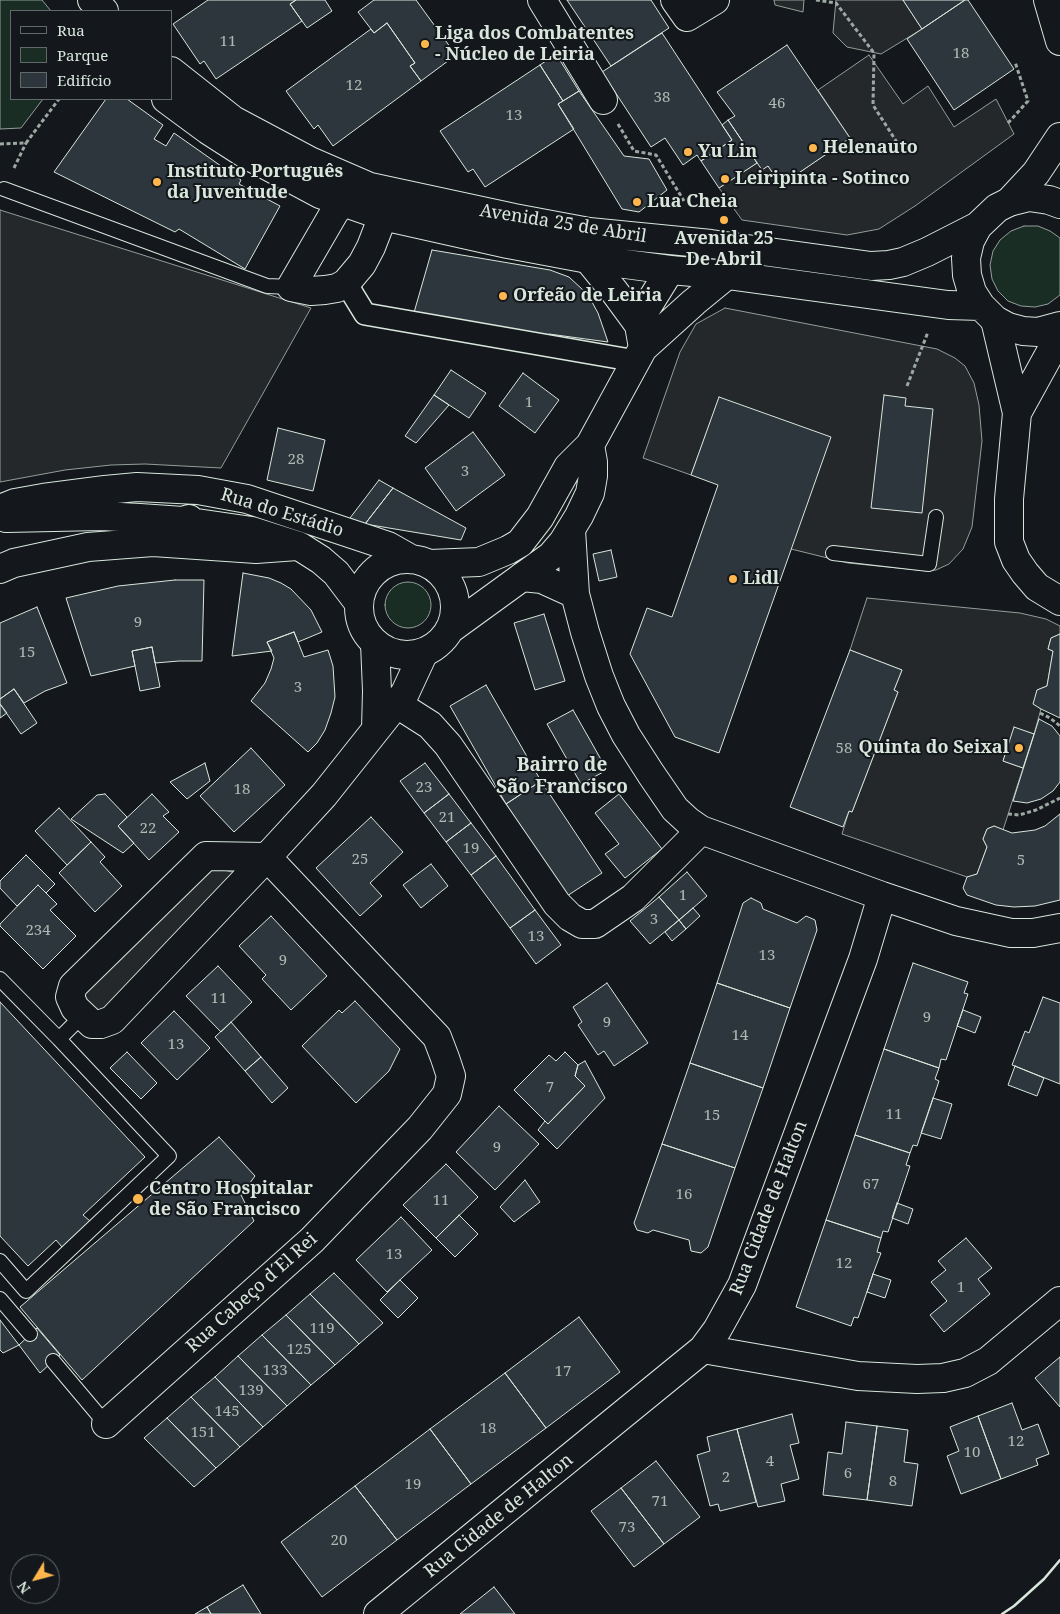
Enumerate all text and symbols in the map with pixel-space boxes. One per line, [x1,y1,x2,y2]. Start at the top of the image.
legend [10,10,172,100]
text: Rua [57,20,85,40]
place label: Liga dos Combatentes - Núcleo de Leiria [435,23,634,66]
house number: 11 [220,33,236,51]
marker: Liga dos Combatentes - Núcleo de Leiria [419,38,431,50]
text: Parque [57,45,108,65]
house number: 18 [953,45,969,63]
text: Edifício [57,70,112,90]
house number: 12 [346,77,362,95]
house number: 38 [654,89,670,107]
house number: 46 [769,95,785,113]
house number: 13 [506,107,522,125]
place label: Helenauto [823,137,918,159]
place label: Yu Lin [698,141,757,163]
marker: Helenauto [807,142,819,154]
marker: Yu Lin [682,146,694,158]
place label: Instituto Português da Juventude [167,161,343,203]
place label: Leiripinta - Sotinco [735,168,910,190]
marker: Leiripinta - Sotinco [719,173,731,185]
marker: Instituto Português da Juventude [151,176,163,188]
place label: Lua Cheia [647,191,738,213]
marker: Lua Cheia [631,196,643,208]
street label: Avenida 25 de Abril [478,200,648,248]
marker: Avenida 25 De Abril [718,214,730,226]
place label: Avenida 25 De Abril [674,228,774,270]
place label: Orfeão de Leiria [513,285,662,307]
marker: Orfeão de Leiria [497,290,509,302]
house number: 1 [525,394,533,412]
house number: 28 [288,451,304,469]
house number: 3 [461,463,469,481]
street label: Rua do Estádio [218,484,346,542]
place label: Lidl [743,568,779,590]
marker: Lidl [727,573,739,585]
house number: 9 [134,614,142,632]
house number: 15 [19,644,35,662]
house number: 3 [294,679,302,697]
place label: Quinta do Seixal [858,737,1009,759]
house number: 58 [836,740,852,758]
marker: Quinta do Seixal [1013,742,1025,754]
district label: Bairro de São Francisco [496,755,628,799]
house number: 23 [416,779,432,797]
house number: 18 [234,781,250,799]
house number: 21 [439,809,455,827]
house number: 22 [140,820,156,838]
house number: 19 [463,840,479,858]
house number: 25 [352,851,368,869]
house number: 5 [1017,852,1025,870]
house number: 1 [679,887,687,905]
house number: 3 [650,911,658,929]
house number: 234 [25,922,51,940]
house number: 13 [528,928,544,946]
house number: 13 [759,947,775,965]
house number: 9 [279,952,287,970]
house number: 11 [211,990,227,1008]
house number: 9 [923,1009,931,1027]
house number: 9 [603,1014,611,1032]
house number: 14 [732,1027,748,1045]
house number: 13 [168,1036,184,1054]
house number: 7 [546,1079,554,1097]
house number: 11 [886,1106,902,1124]
house number: 15 [704,1107,720,1125]
street label: Rua Cidade de Halton [726,1118,812,1298]
house number: 9 [493,1139,501,1157]
house number: 67 [863,1176,879,1194]
place label: Centro Hospitalar de São Francisco [149,1178,313,1220]
house number: 16 [676,1186,692,1204]
marker: Centro Hospitalar de São Francisco [131,1192,145,1206]
house number: 11 [433,1192,449,1210]
street label: Rua Cabeço d´El Rei [182,1229,322,1357]
house number: 13 [386,1246,402,1264]
house number: 12 [836,1255,852,1273]
house number: 1 [957,1279,965,1297]
house number: 119 [309,1320,335,1338]
house number: 125 [286,1341,312,1359]
house number: 133 [262,1362,288,1380]
house number: 17 [555,1363,571,1381]
house number: 139 [238,1382,264,1400]
house number: 145 [214,1403,240,1421]
house number: 18 [480,1420,496,1438]
house number: 151 [190,1424,216,1442]
house number: 12 [1008,1433,1024,1451]
house number: 10 [964,1444,980,1462]
street label: Rua Cidade de Halton [420,1449,578,1583]
house number: 4 [766,1453,774,1471]
house number: 6 [844,1465,852,1483]
house number: 2 [722,1469,730,1487]
house number: 8 [889,1473,897,1491]
house number: 19 [405,1476,421,1494]
house number: 71 [652,1493,668,1511]
house number: 73 [619,1519,635,1537]
house number: 20 [331,1532,347,1550]
north arrow [10,1554,60,1604]
text: N [13,1578,34,1598]

